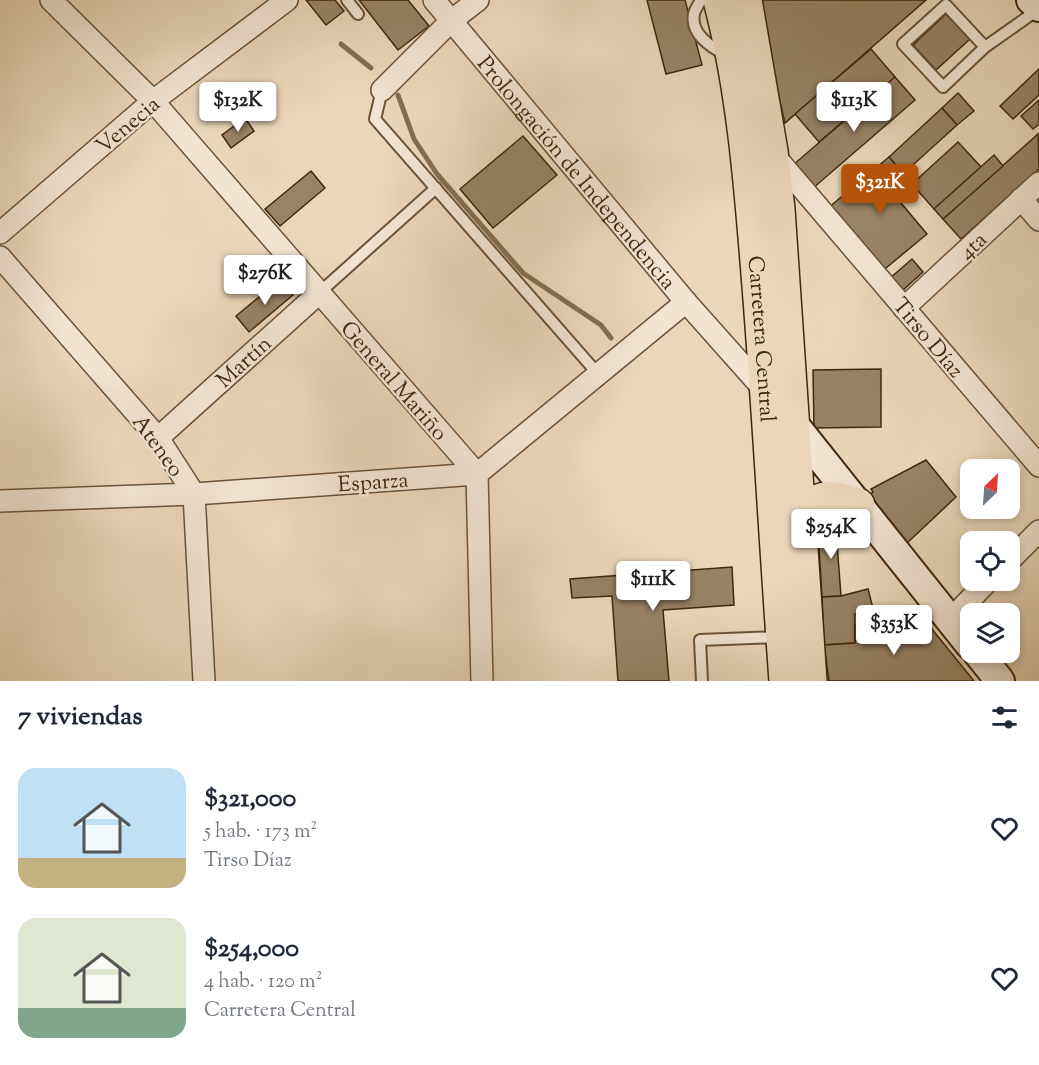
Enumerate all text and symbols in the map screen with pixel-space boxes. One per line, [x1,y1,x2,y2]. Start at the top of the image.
street label: Prolongación de Independencia [468,50,682,298]
pin: $132K [196,82,280,133]
pin: $113K [812,82,896,133]
text: $132K [213,87,263,116]
text: $113K [831,87,877,116]
street label: Venecia [90,90,168,163]
pin: $321K [838,164,922,215]
text: $321K [855,169,905,198]
street label: 4ta [953,226,995,269]
pin: $276K [223,255,307,306]
street label: Carretera Central [738,255,782,423]
text: $276K [238,260,292,289]
street label: Tirso Díaz [884,292,970,386]
street label: General Mariño [331,315,454,449]
street label: Martín [210,330,280,397]
street label: Ateneo [123,409,190,485]
north arrow [960,459,1020,519]
map controls [960,459,1020,663]
street label: Esparza [337,466,410,502]
pin: $254K [789,509,873,560]
text: $254K [805,514,857,543]
button: locate [960,531,1020,591]
pin: $111K [611,561,695,612]
text: $111K [630,566,676,595]
button: layers [960,603,1020,663]
pin: $353K [852,605,936,656]
text: $353K [870,610,918,639]
text: 7 viviendas [18,699,142,736]
icon: filters [988,701,1021,734]
text: $321,000 [204,781,296,818]
icon: home [66,792,138,864]
icon: heart [988,812,1021,845]
text: 5 hab. · 173 m² [204,818,317,847]
text: Tirso Díaz [204,847,292,876]
text: $254,000 [204,931,299,968]
icon: home [66,942,138,1014]
icon: heart [988,962,1021,995]
text: 4 hab. · 120 m² [204,968,322,997]
text: Carretera Central [204,997,356,1026]

